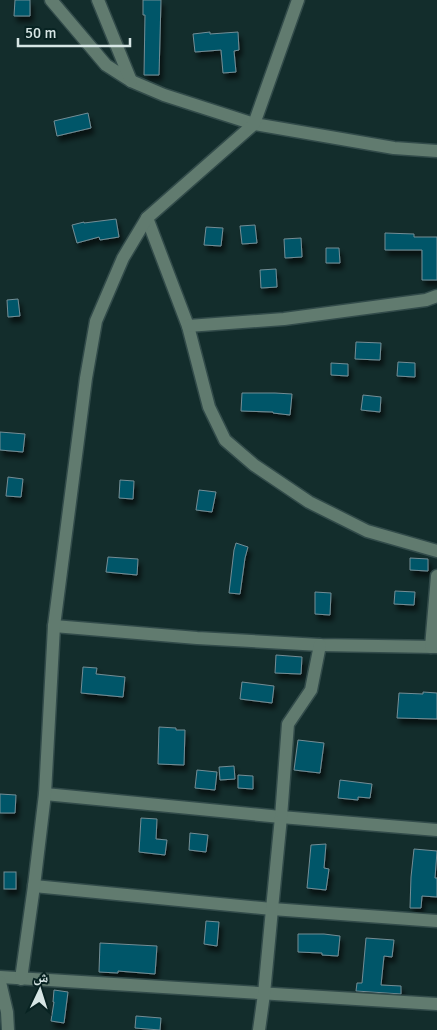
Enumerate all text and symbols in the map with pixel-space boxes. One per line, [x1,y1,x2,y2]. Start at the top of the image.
scale bar [18,15,130,47]
text: 50 m [25,24,56,42]
north arrow [15,965,65,1015]
text: ش [33,969,49,987]

